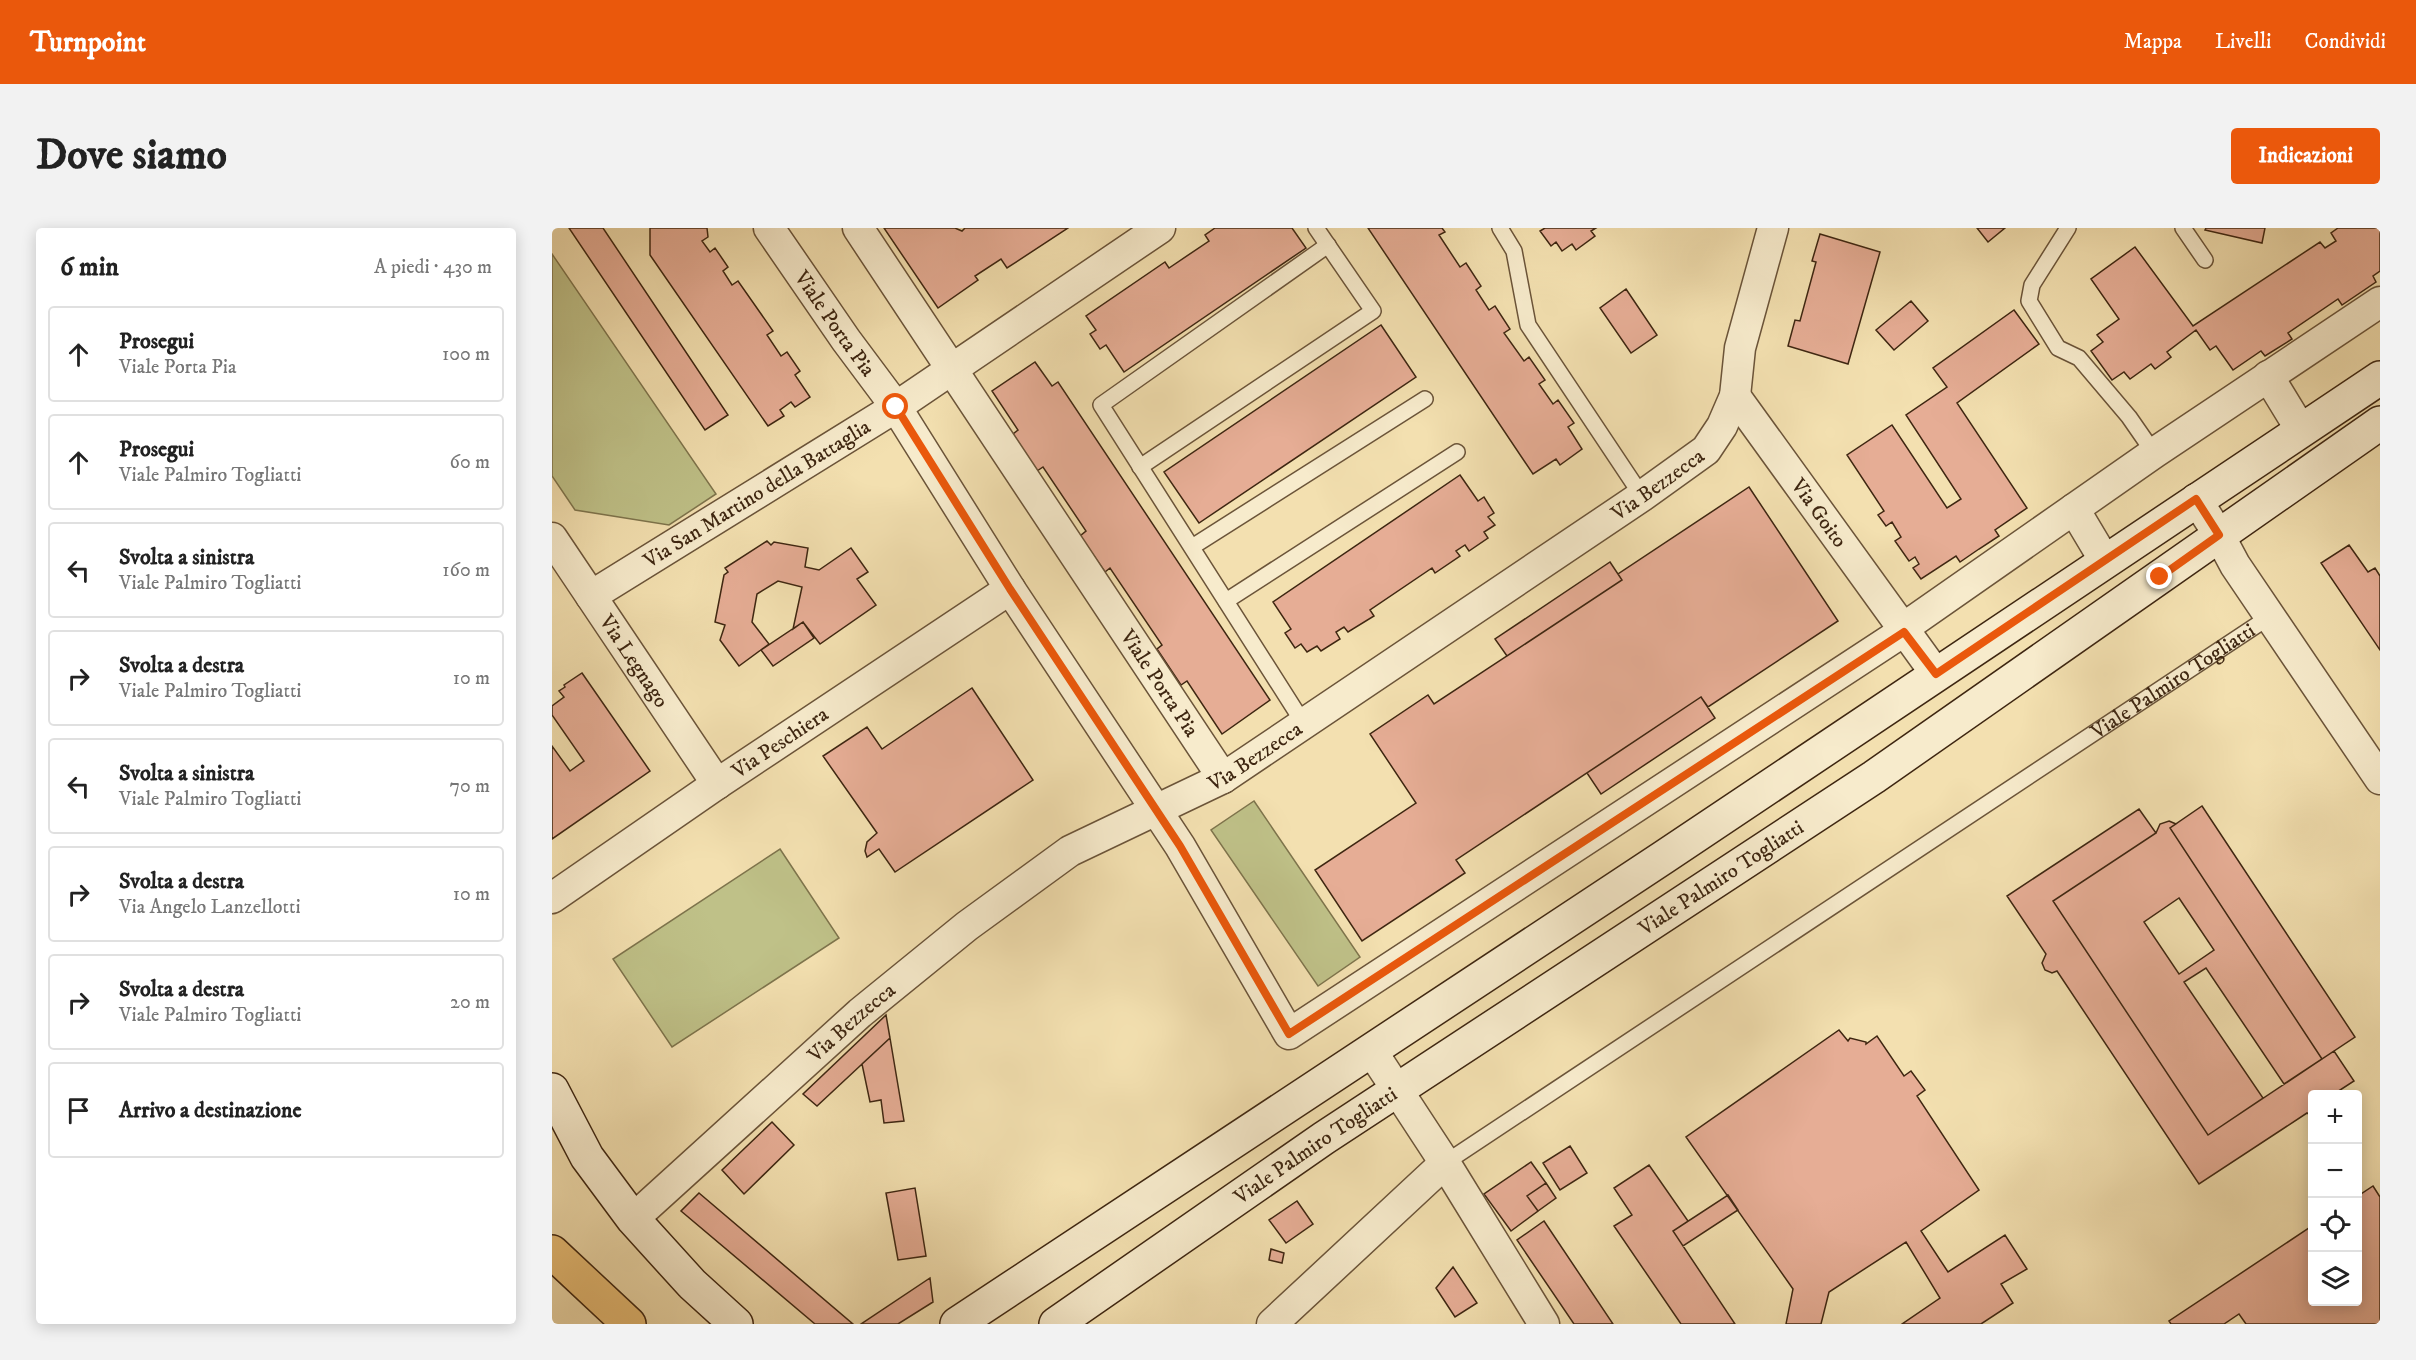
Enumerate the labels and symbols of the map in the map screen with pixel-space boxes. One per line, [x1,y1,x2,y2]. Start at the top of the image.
street label: Viale Porta Pia [788,265,881,382]
route start [882,393,908,419]
street label: Via San Martino della Battaglia [638,414,876,575]
street label: Via Bezzecca [1606,443,1710,527]
street label: Via Goito [1784,473,1852,553]
route end [2146,563,2172,589]
street label: Via Legnago [593,609,674,713]
street label: Viale Palmiro Togliatti [2085,618,2260,746]
street label: Viale Porta Pia [1114,624,1204,742]
street label: Via Peschiera [726,702,834,785]
street label: Via Bezzecca [1203,716,1308,798]
street label: Viale Palmiro Togliatti [1633,815,1809,942]
street label: Via Bezzecca [802,978,901,1069]
street label: Viale Palmiro Togliatti [1228,1081,1402,1211]

